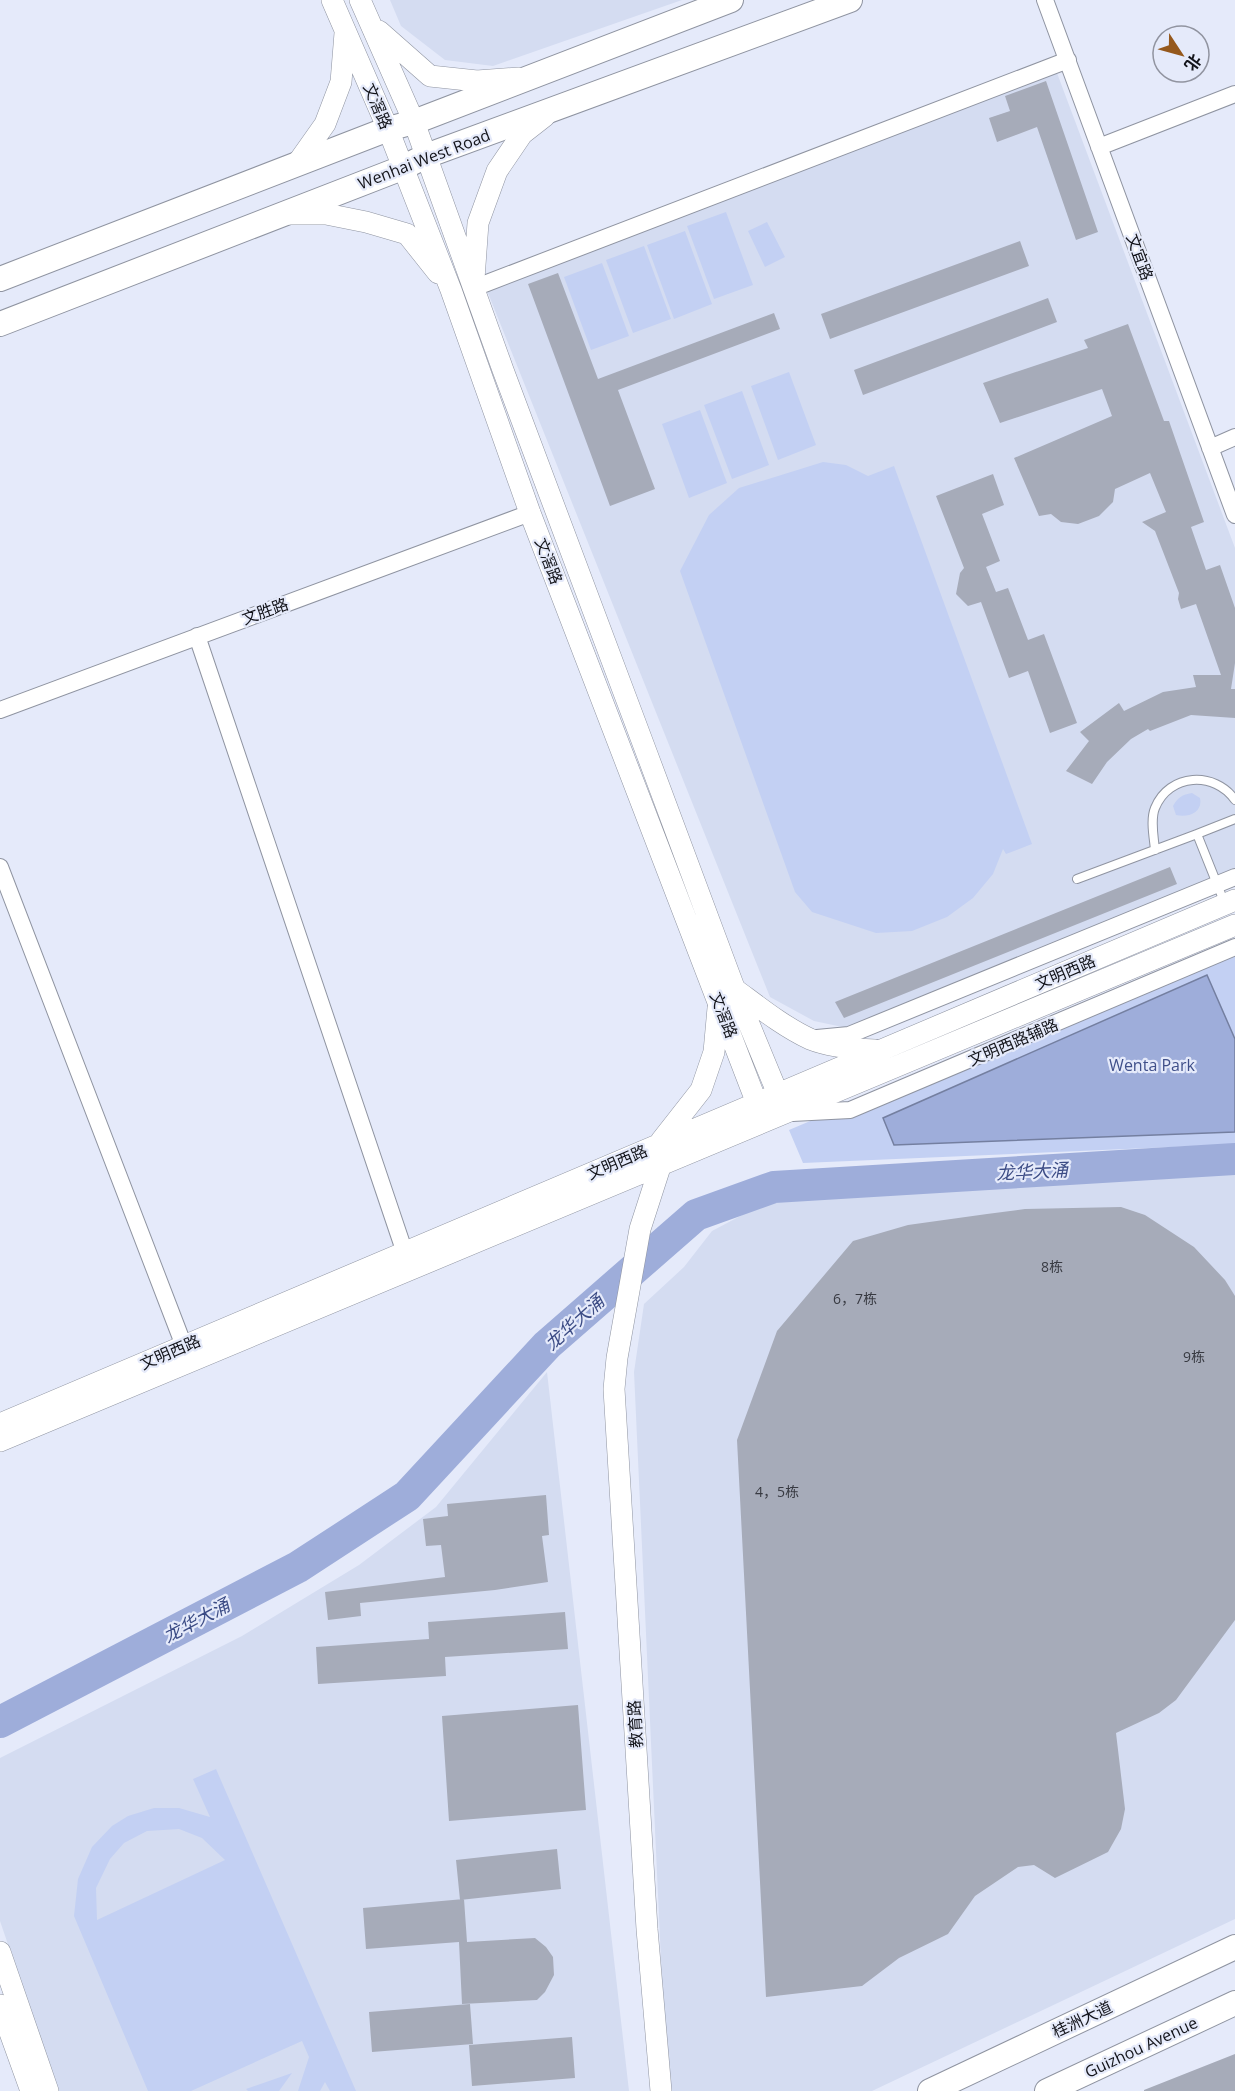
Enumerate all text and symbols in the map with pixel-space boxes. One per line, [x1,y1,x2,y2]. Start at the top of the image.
north arrow [1151,24,1211,84]
text: 北 [1180,50,1207,76]
street label: 文滘路 [358,80,398,132]
street label: Wenhai West Road [355,124,493,194]
street label: 文宜路 [1121,231,1159,283]
street label: 文滘路 [530,535,568,587]
street label: 文胜路 [239,592,291,630]
street label: 文明西路 [1031,949,1099,995]
street label: 文滘路 [705,989,743,1041]
street label: 文明西路辅路 [965,1013,1061,1071]
park label: Wenta Park [1109,1054,1195,1076]
street label: 文明西路 [583,1139,651,1185]
water label: 龙华大涌 [995,1157,1071,1185]
house number: 8栋 [1041,1257,1063,1276]
water label: 龙华大涌 [539,1288,610,1355]
house number: 6，7栋 [833,1289,877,1308]
street label: 文明西路 [136,1329,204,1375]
house number: 9栋 [1183,1347,1205,1366]
house number: 4，5栋 [755,1482,799,1501]
water label: 龙华大涌 [159,1592,235,1647]
street label: 教育路 [623,1699,647,1749]
street label: 桂洲大道 [1048,1996,1116,2042]
street label: Guizhou Avenue [1081,2011,1201,2083]

